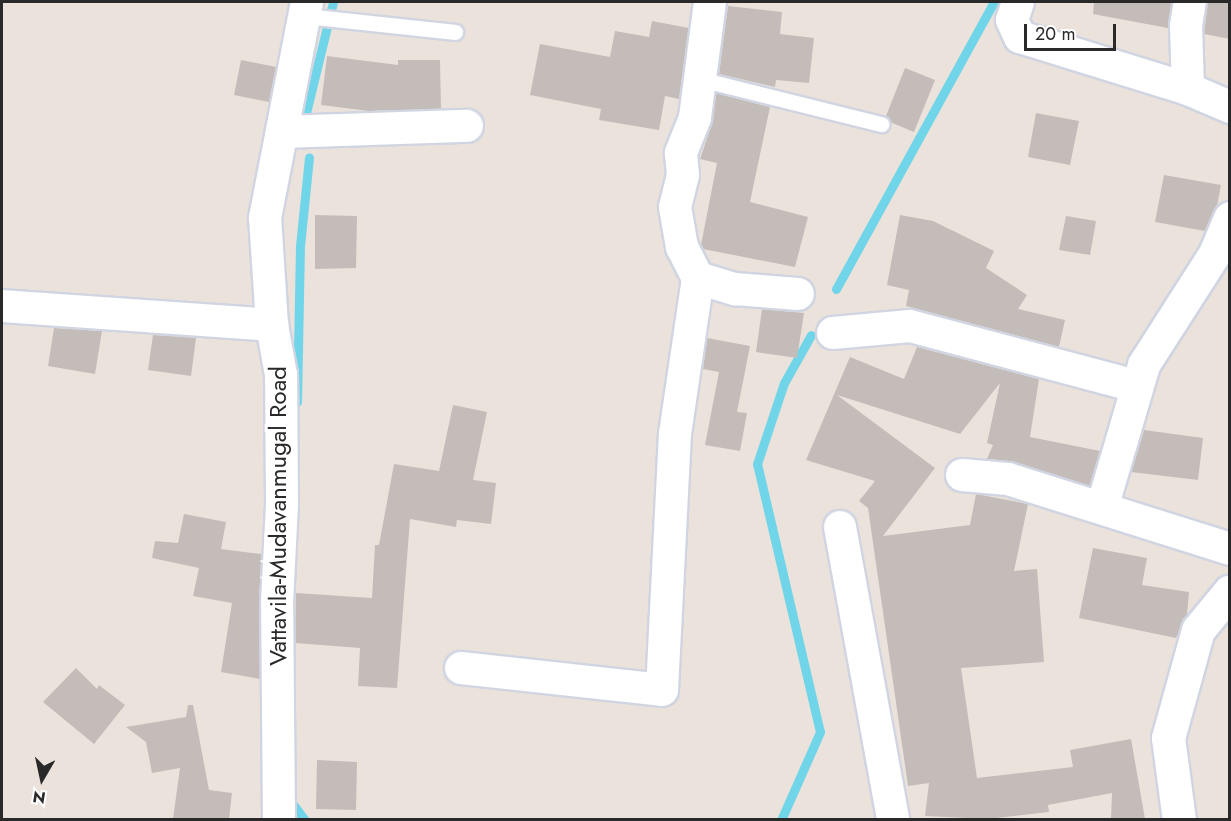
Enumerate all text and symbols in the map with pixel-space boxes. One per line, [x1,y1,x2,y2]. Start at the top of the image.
scale bar [1027,12,1118,50]
text: 20 m [1035,21,1075,47]
street label: Vattavila-Mudavanmugal Road [264,366,292,666]
north arrow [12,749,72,809]
text: N [31,785,47,810]

